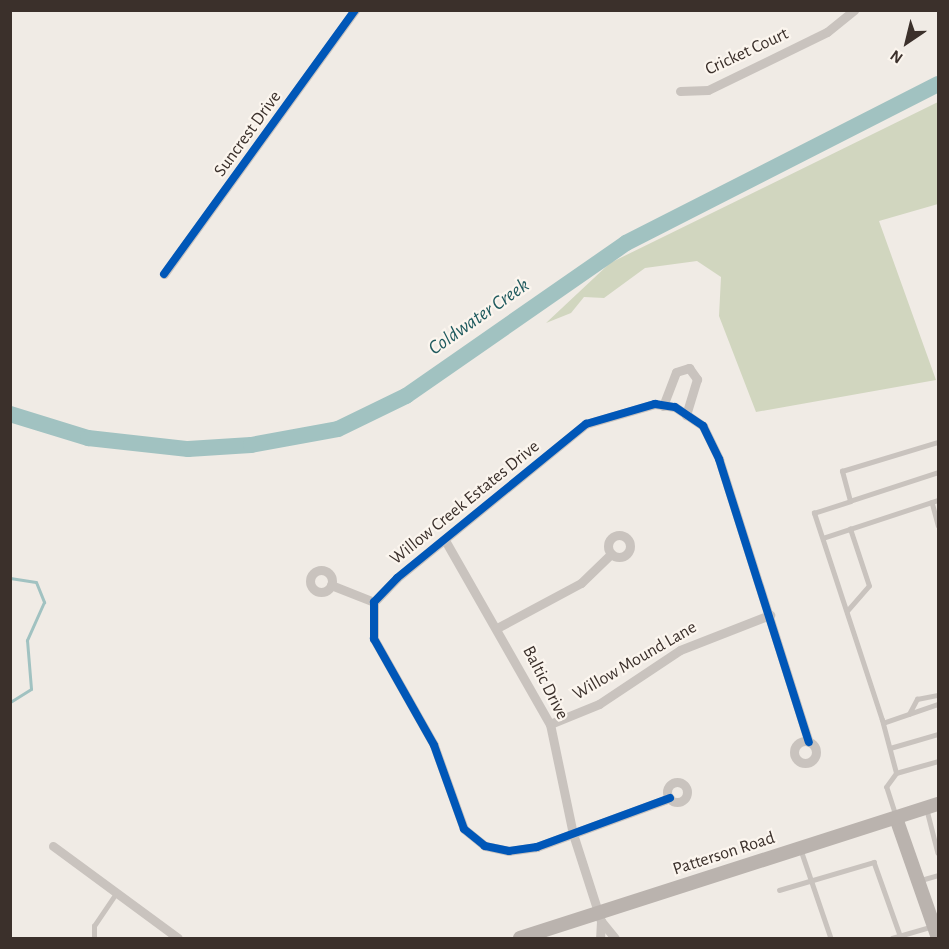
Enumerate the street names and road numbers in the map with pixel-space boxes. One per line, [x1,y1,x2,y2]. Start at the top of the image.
street label: Cricket Court [702,23,792,81]
street label: Suncrest Drive [210,87,286,181]
street label: Willow Creek Estates Drive [386,436,544,570]
street label: Willow Mound Lane [569,617,701,705]
street label: Baltic Drive [517,643,573,723]
street label: Patterson Road [670,827,778,881]

